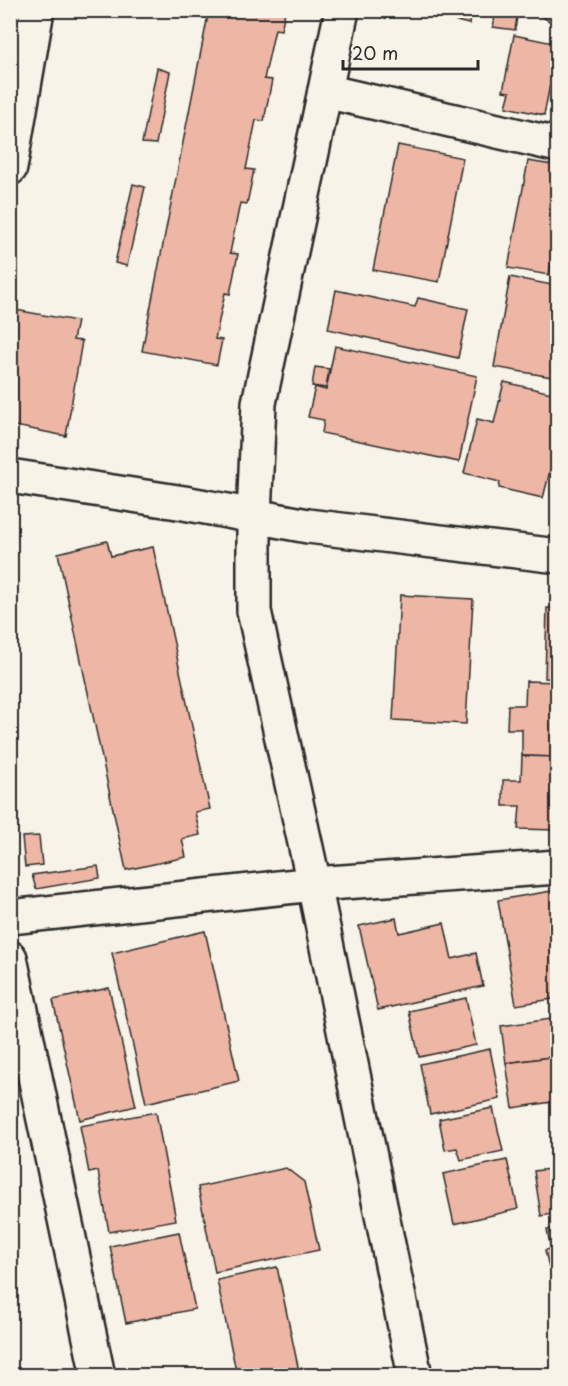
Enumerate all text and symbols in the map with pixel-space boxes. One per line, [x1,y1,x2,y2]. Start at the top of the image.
scale bar [343,33,478,71]
text: 20 m [352,39,398,66]

